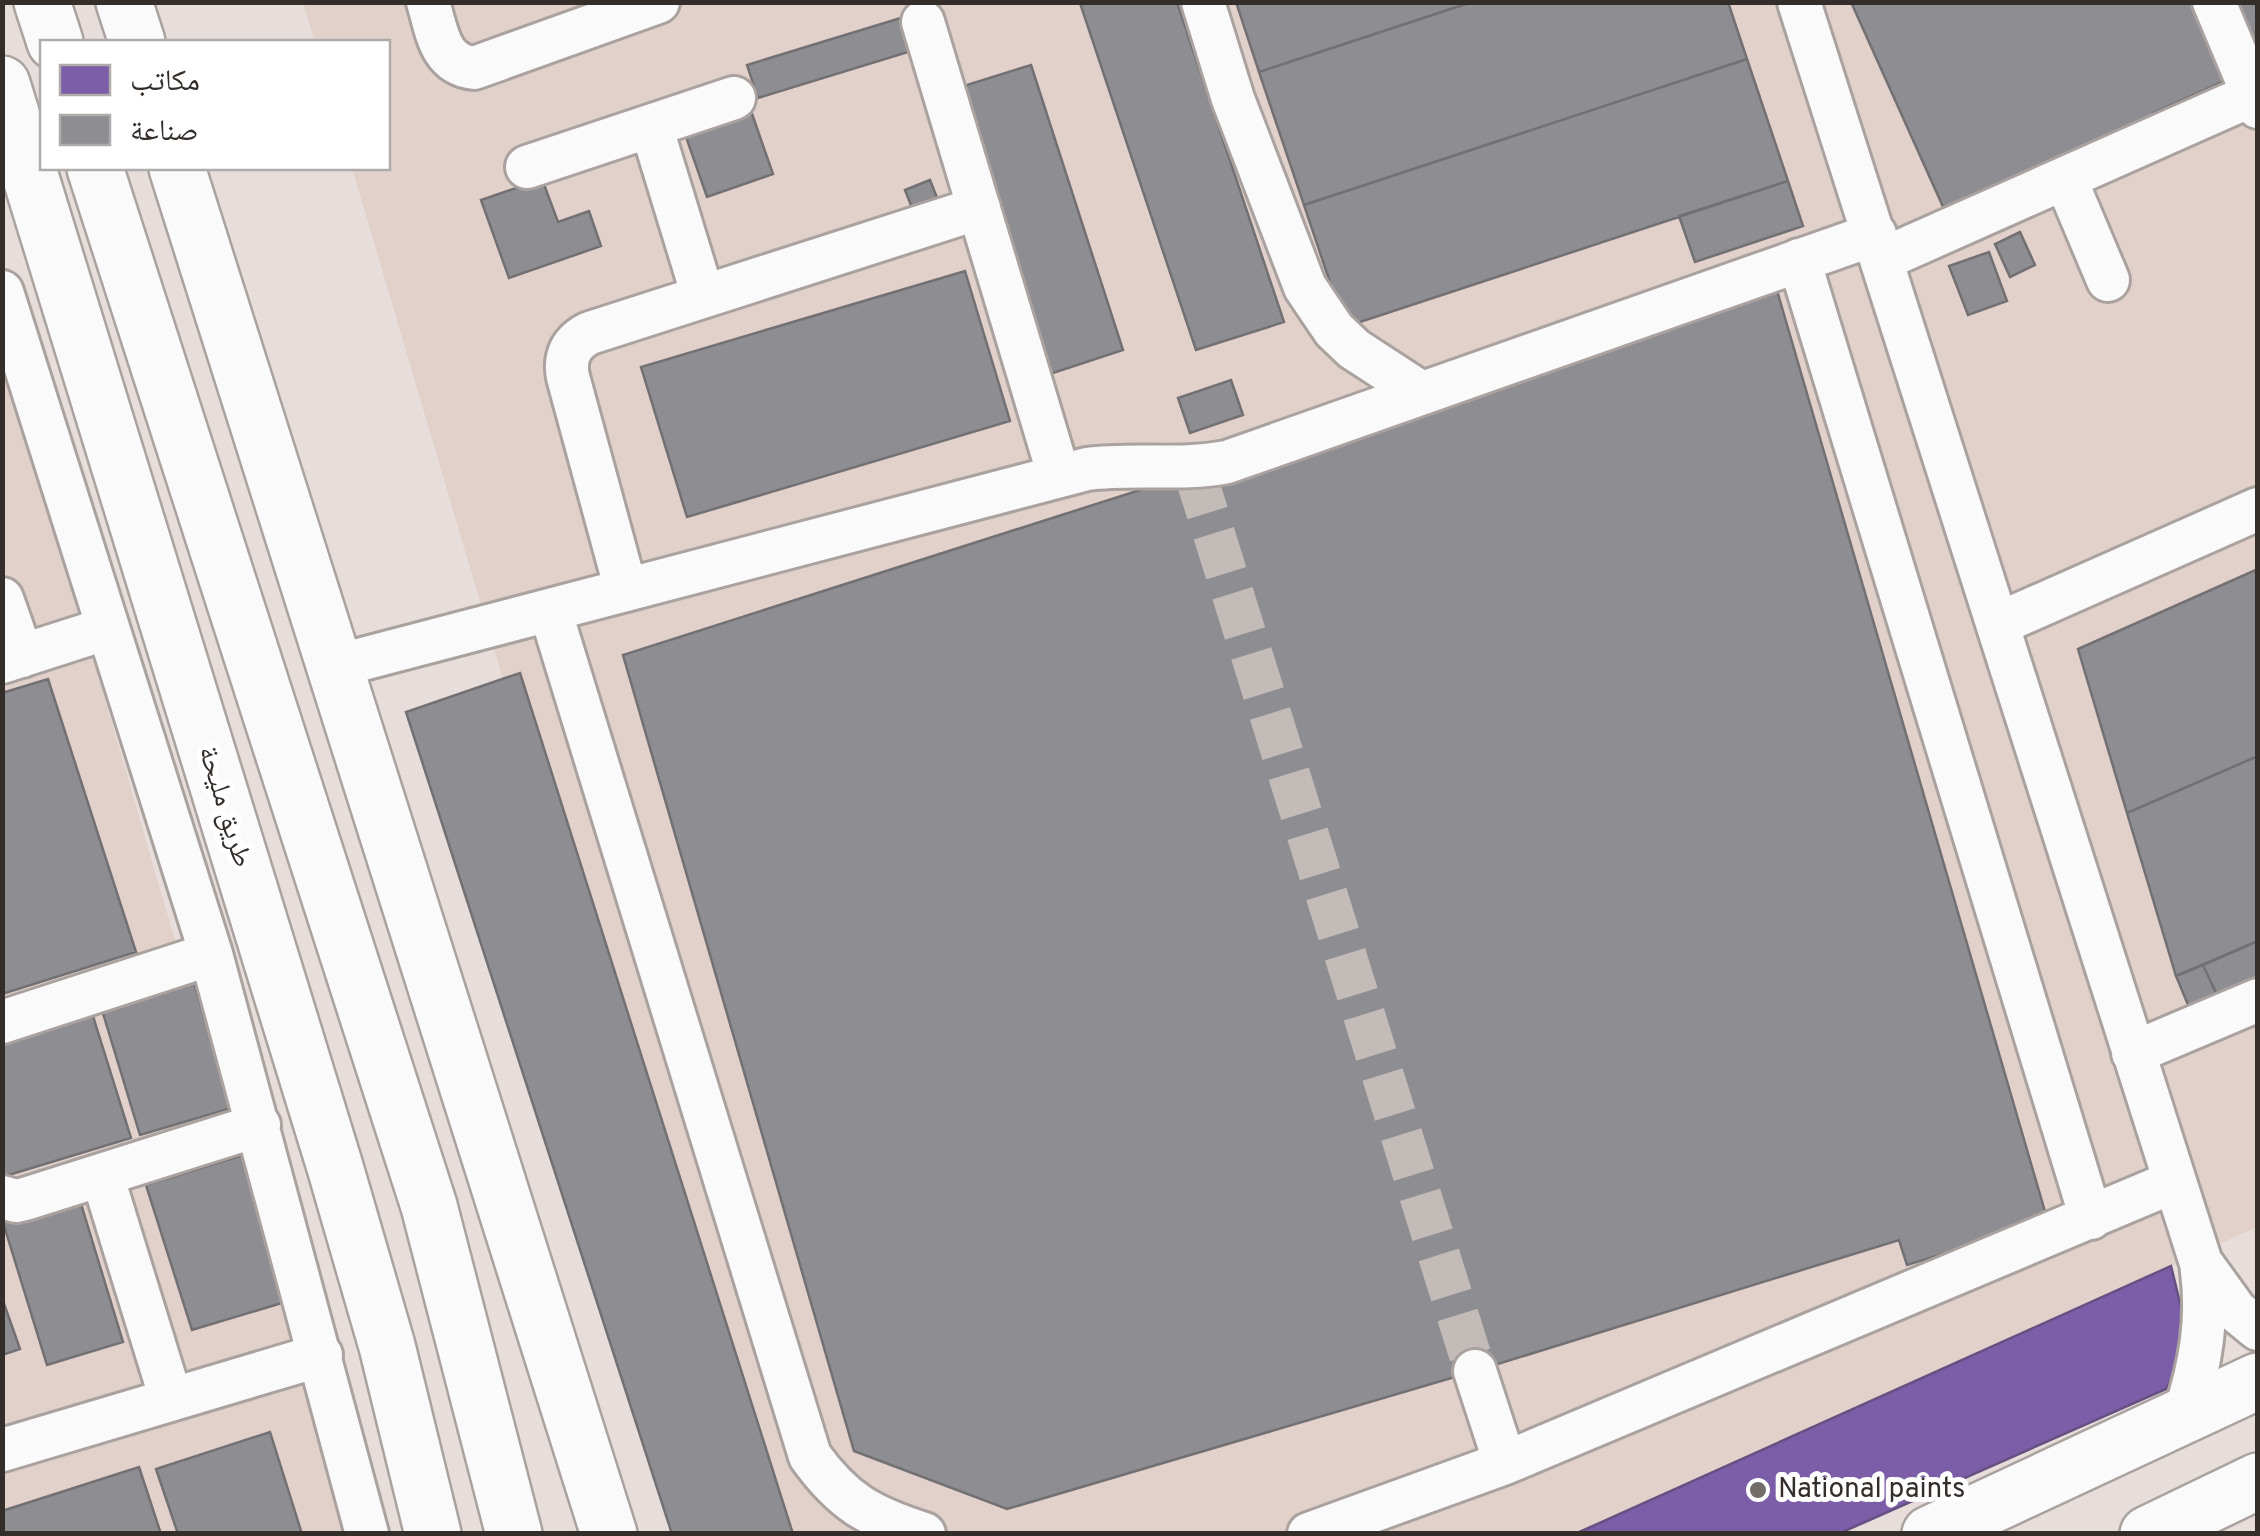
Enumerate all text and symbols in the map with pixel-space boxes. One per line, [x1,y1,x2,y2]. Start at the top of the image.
legend [40,40,390,170]
text: مكاتب [130,64,200,101]
text: صناعة [130,114,199,151]
street label: طريق مليحة [189,742,259,872]
place label: National paints [1778,1472,1965,1508]
marker: National paints [1747,1479,1769,1501]

